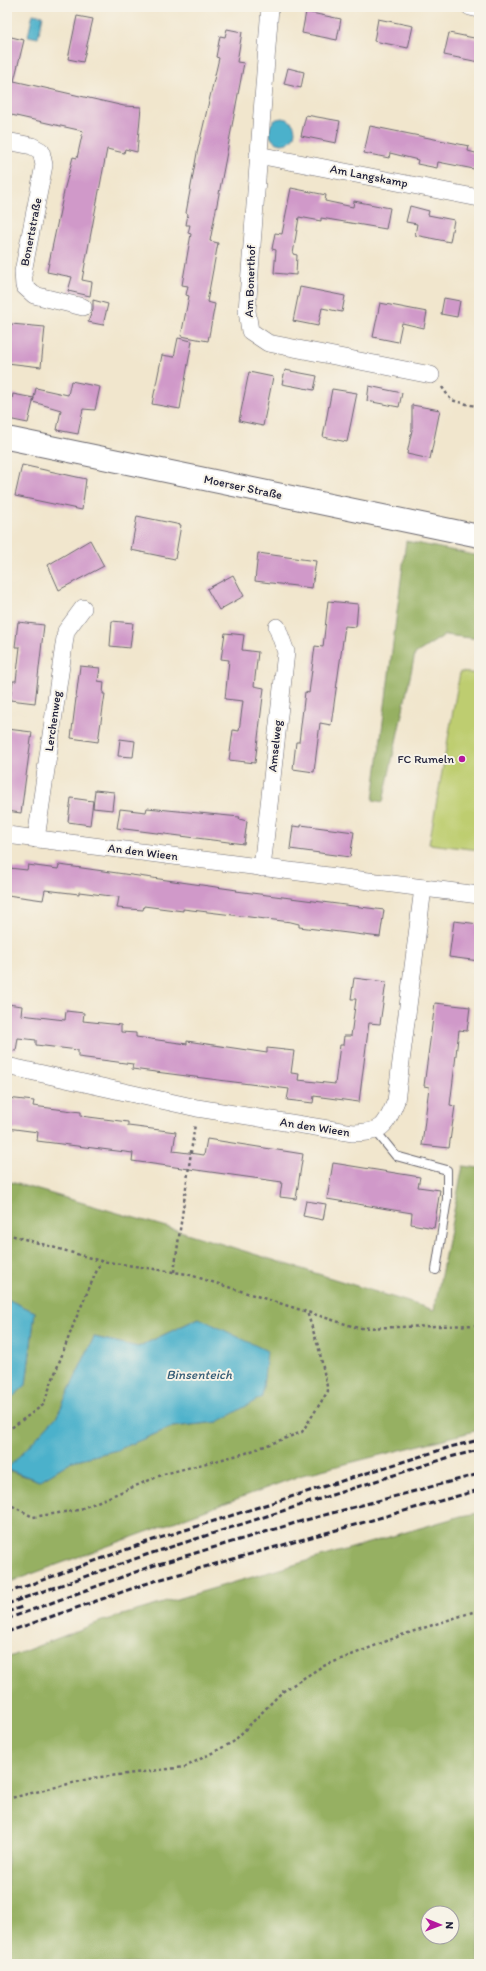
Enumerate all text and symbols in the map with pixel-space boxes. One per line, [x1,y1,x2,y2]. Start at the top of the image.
street label: Am Langskamp [329,162,409,190]
street label: Bonertstraße [18,196,45,267]
street label: Am Bonerthof [242,244,258,317]
street label: Moerser Straße [203,472,284,502]
street label: Lerchenweg [42,689,64,752]
street label: Amselweg [265,718,285,773]
place label: FC Rumeln [397,752,454,766]
marker: FC Rumeln [457,754,467,764]
street label: An den Wieen [107,841,179,863]
street label: An den Wieen [279,1115,351,1139]
water label: Binsenteich [166,1367,232,1382]
north arrow [420,1905,460,1945]
text: N [443,1921,456,1929]

